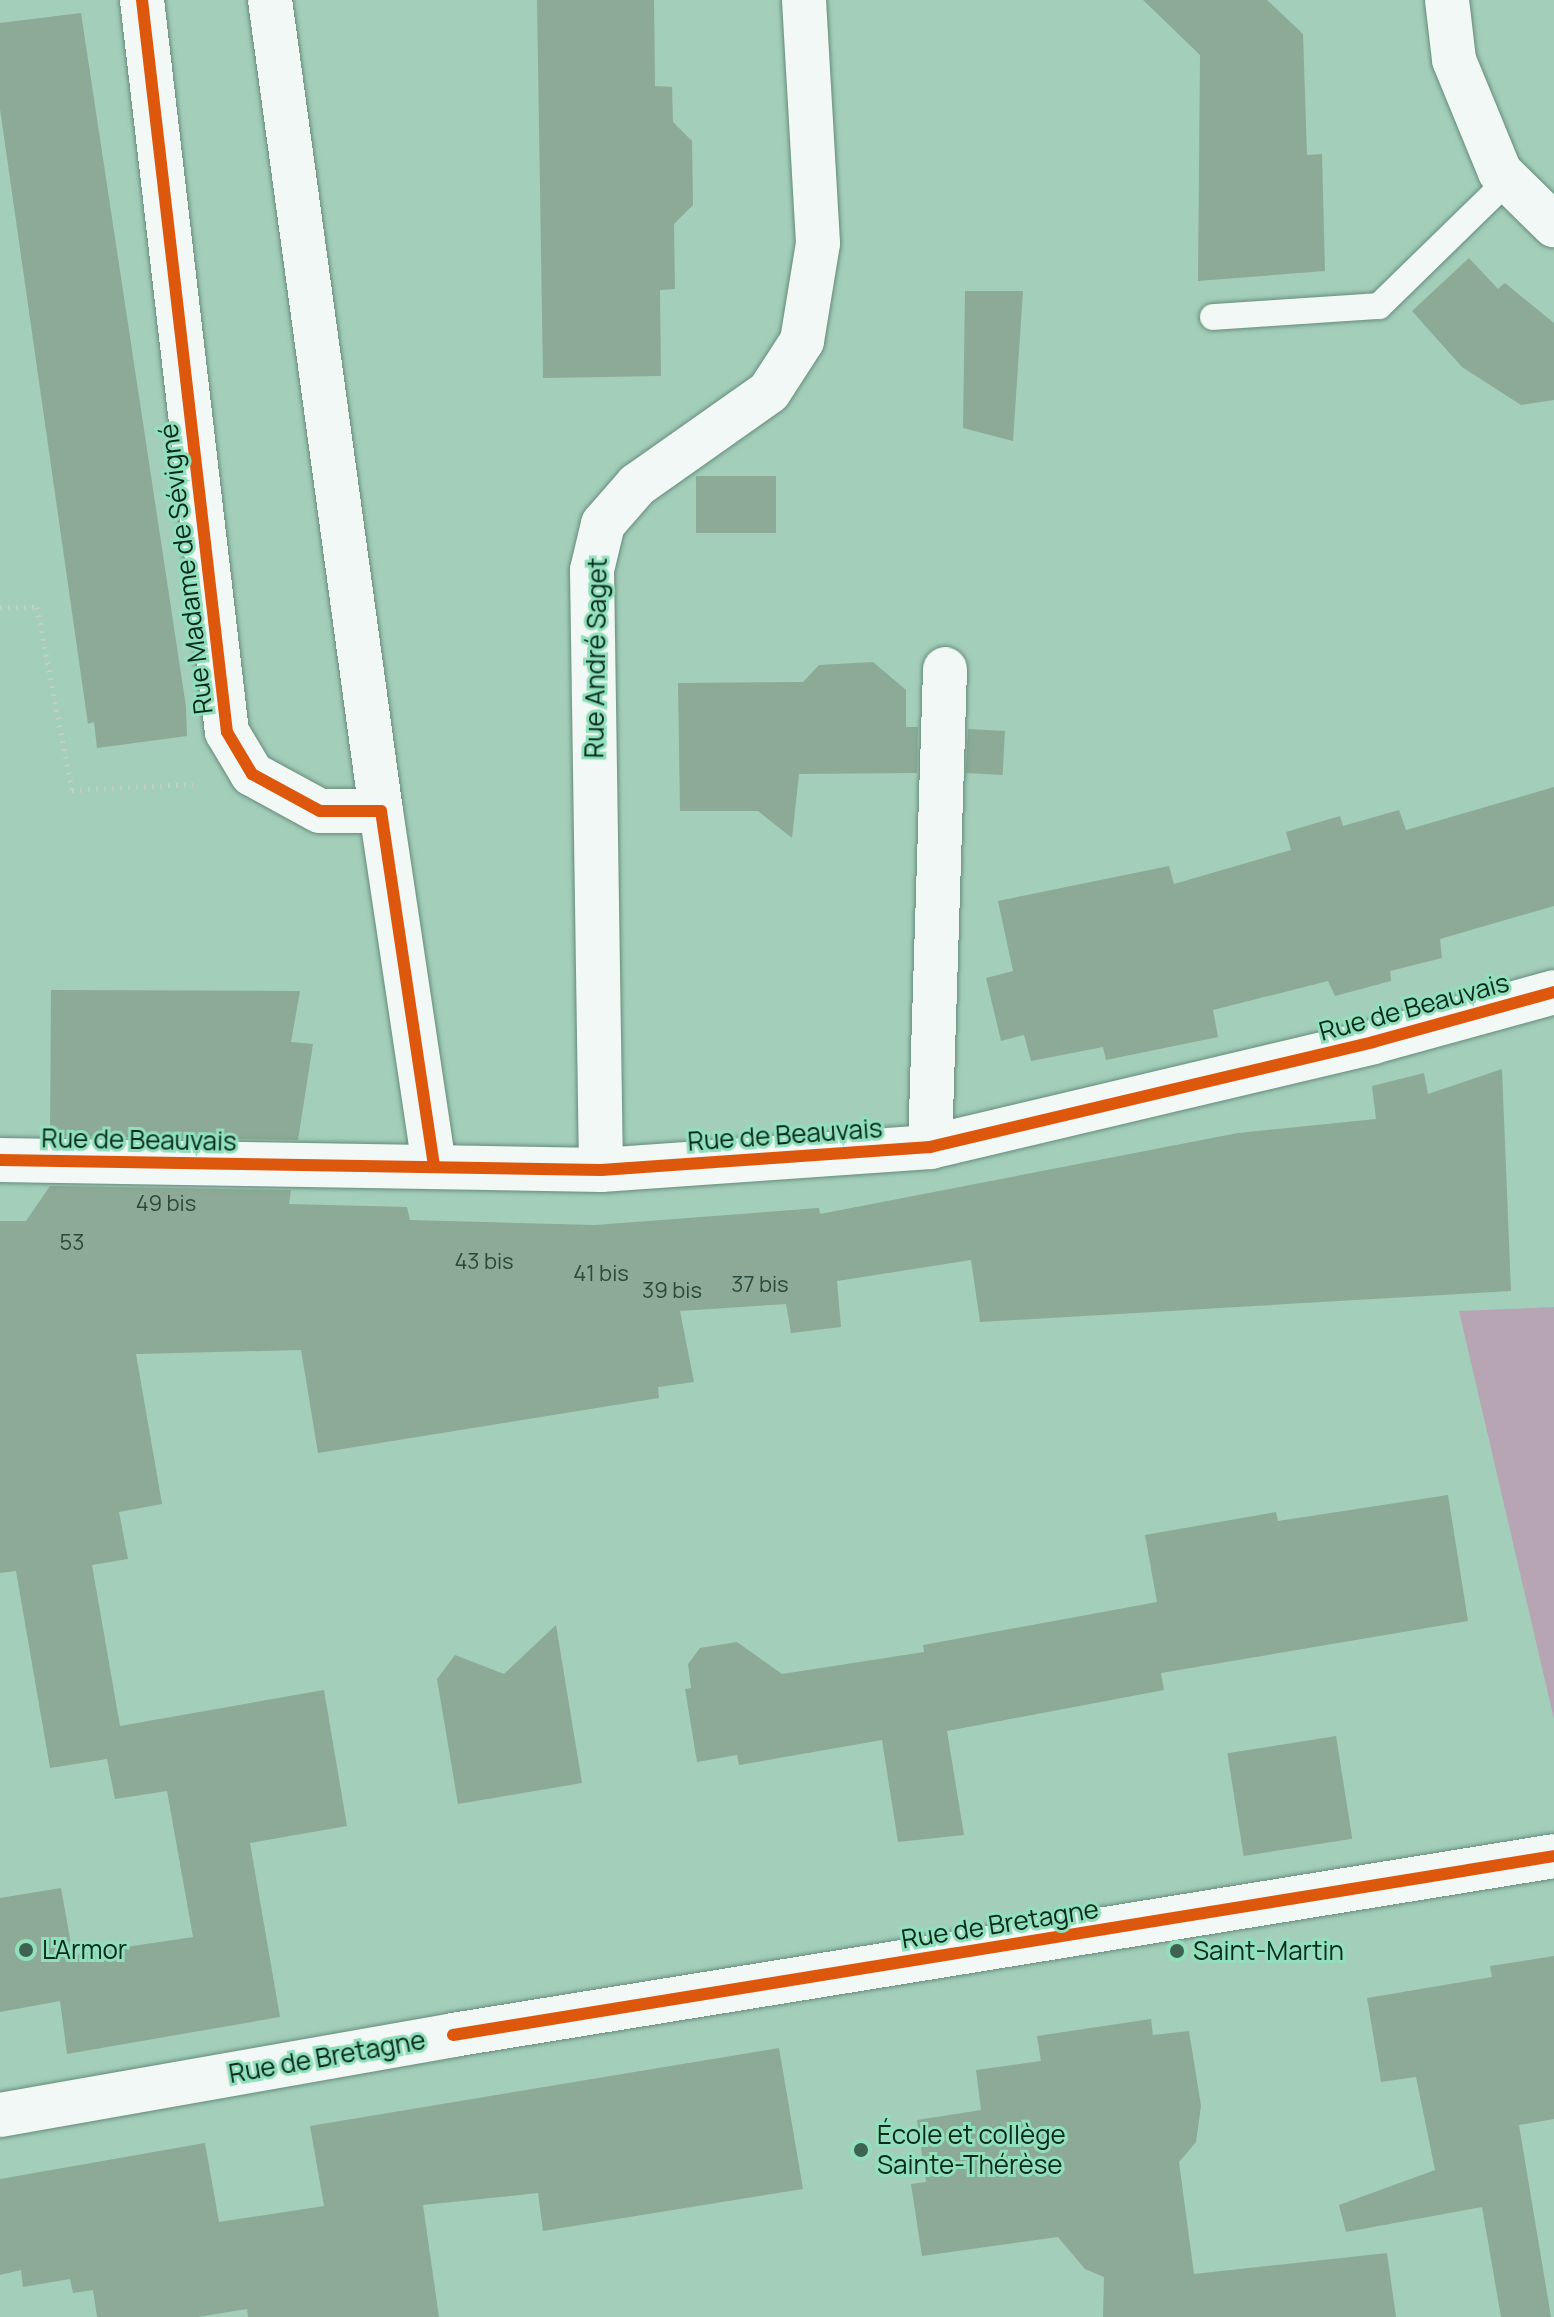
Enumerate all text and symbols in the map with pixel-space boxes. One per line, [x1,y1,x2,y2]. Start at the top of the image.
street label: Rue Madame de Sévigné [153,422,219,716]
street label: Rue André Saget [579,557,613,759]
street label: Rue de Beauvais [1316,967,1512,1047]
street label: Rue de Beauvais [686,1113,884,1157]
street label: Rue de Beauvais [41,1123,237,1157]
house number: 49 bis [136,1191,196,1217]
house number: 53 [60,1230,84,1256]
house number: 43 bis [454,1249,514,1275]
house number: 41 bis [573,1261,629,1287]
house number: 37 bis [731,1272,789,1298]
house number: 39 bis [642,1278,702,1304]
street label: Rue de Bretagne [899,1893,1101,1955]
place label: L'Armor [42,1934,127,1966]
place label: Saint-Martin [1193,1935,1344,1967]
marker: L'Armor [17,1941,35,1959]
marker: Saint-Martin [1168,1942,1186,1960]
street label: Rue de Bretagne [226,2024,428,2090]
place label: École et collège Sainte-Thérèse [877,2119,1066,2180]
marker: École et collège Sainte-Thérèse [852,2141,870,2159]

